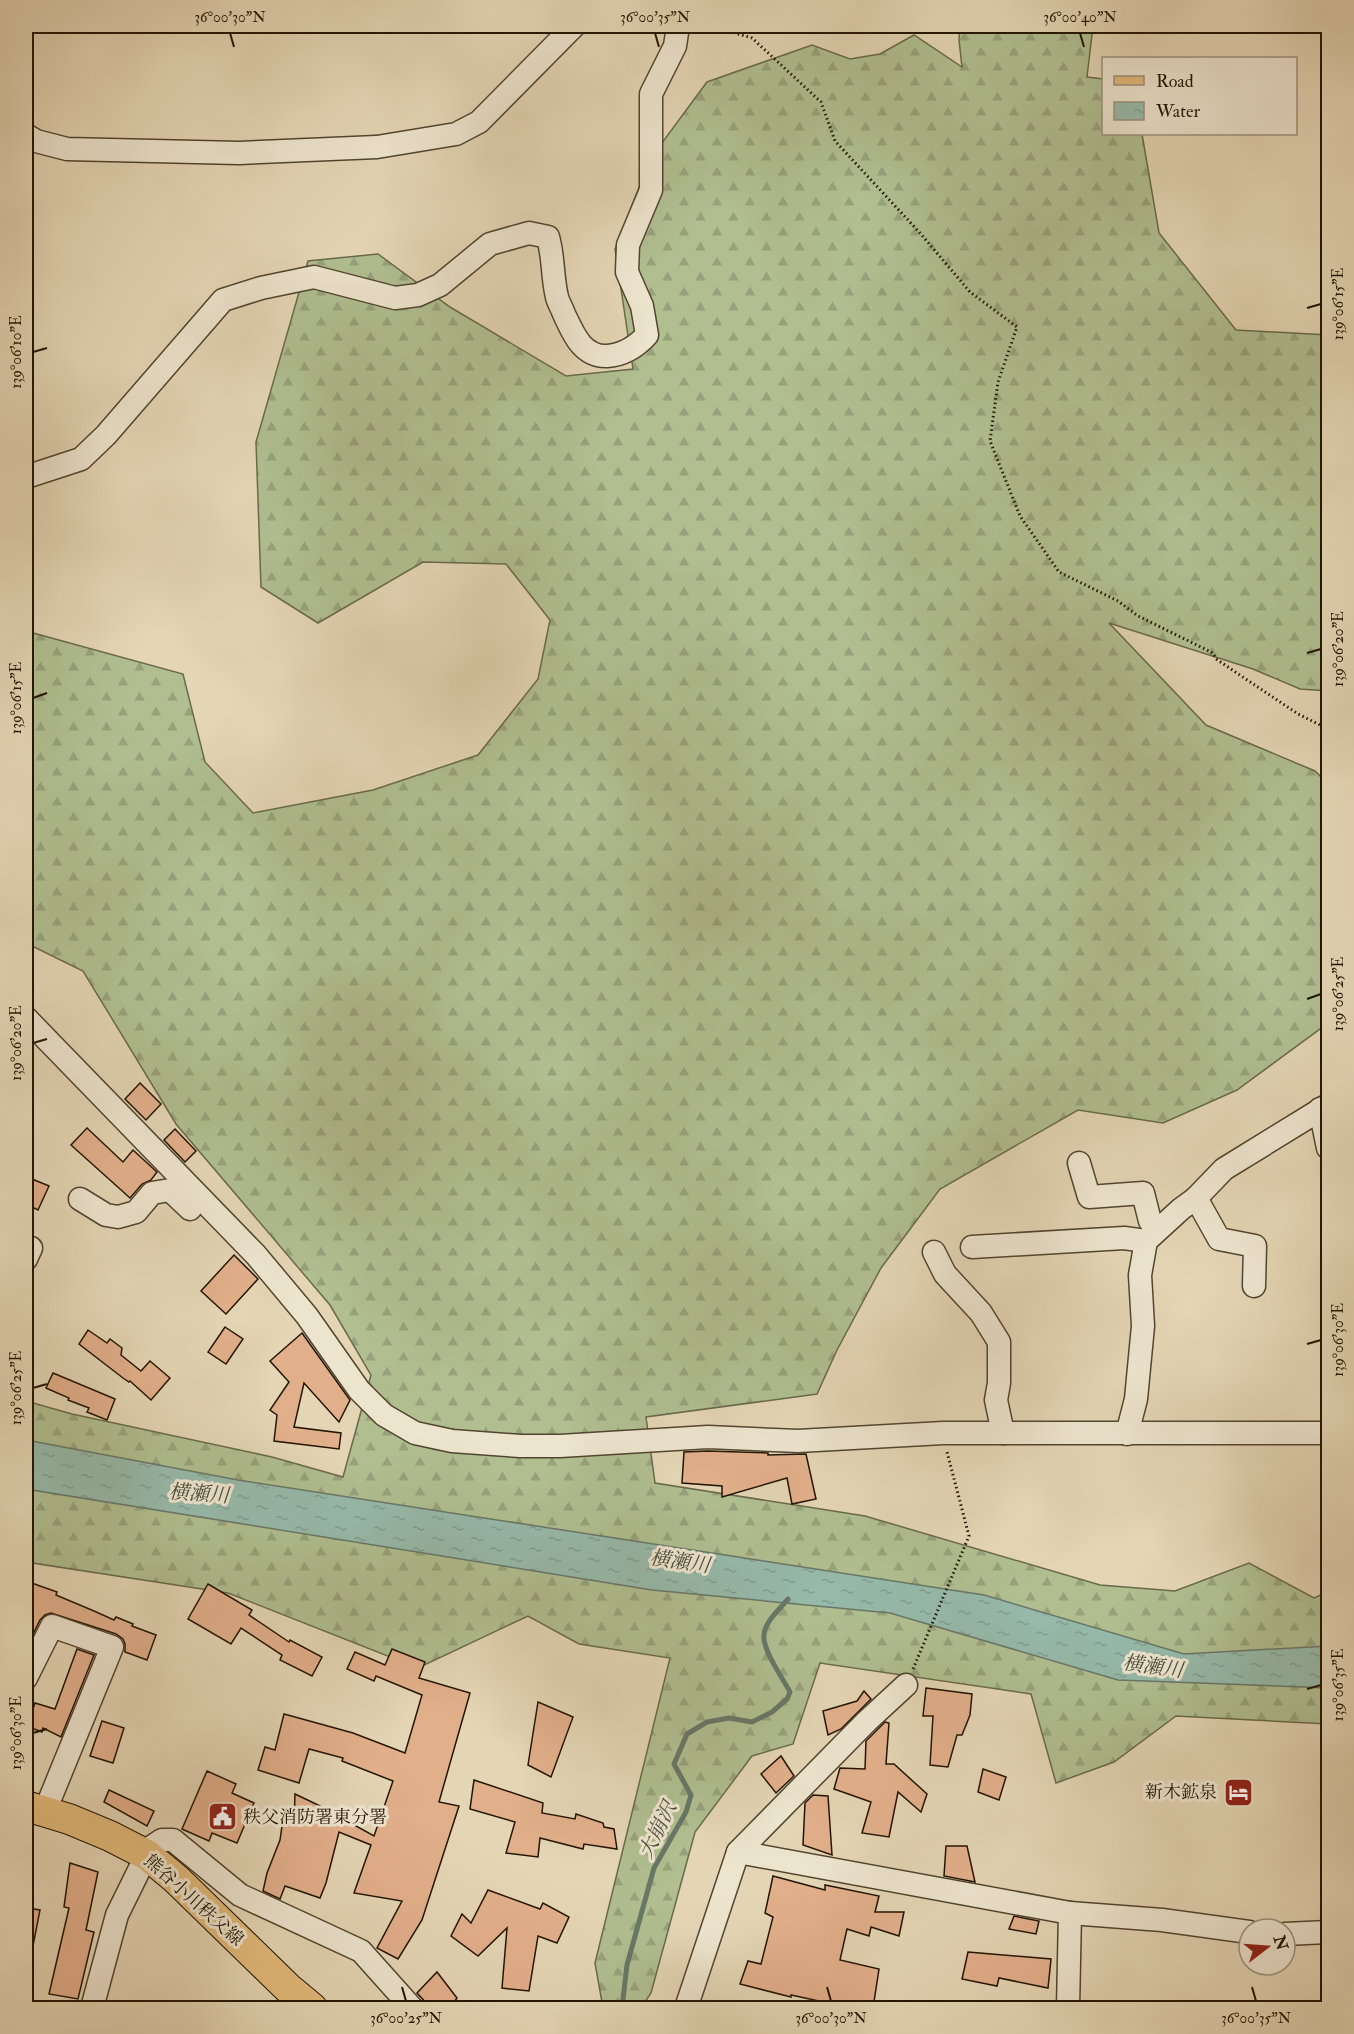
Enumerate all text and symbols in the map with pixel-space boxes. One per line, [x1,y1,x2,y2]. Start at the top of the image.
text: 36°00'30"N [194,8,266,27]
text: 36°00'35"N [620,8,691,27]
text: 36°00'40"N [1043,8,1117,27]
legend [1102,57,1297,135]
text: Road [1156,70,1194,93]
text: Water [1155,100,1200,123]
text: 139°06'15"E [1329,268,1348,340]
text: 139°06'10"E [7,315,26,389]
text: 139°06'20"E [1329,611,1348,687]
text: 139°06'15"E [7,662,26,734]
text: 139°06'25"E [1329,956,1348,1031]
text: 139°06'20"E [7,1005,26,1081]
text: 139°06'30"E [1329,1303,1348,1377]
text: 139°06'25"E [7,1350,26,1425]
water label: 横瀬川 [168,1479,232,1508]
water label: 横瀬川 [648,1545,713,1578]
text: 139°06'35"E [1329,1648,1348,1721]
water label: 横瀬川 [1121,1650,1186,1683]
text: 139°06'30"E [7,1696,26,1770]
hotel icon: 新木鉱泉 [1222,1776,1254,1808]
place label: 新木鉱泉 [1145,1781,1217,1804]
water label: 大崩沢 [633,1795,683,1863]
public building icon: 秩父消防署東分署 [206,1801,238,1833]
place label: 秩父消防署東分署 [243,1806,387,1829]
street label: 熊谷小川秩父線 [139,1850,248,1951]
north arrow [1237,1917,1297,1977]
text: N [1268,1932,1292,1953]
text: 36°00'25"N [370,2009,443,2028]
text: 36°00'30"N [795,2009,867,2028]
text: 36°00'35"N [1221,2009,1292,2028]

